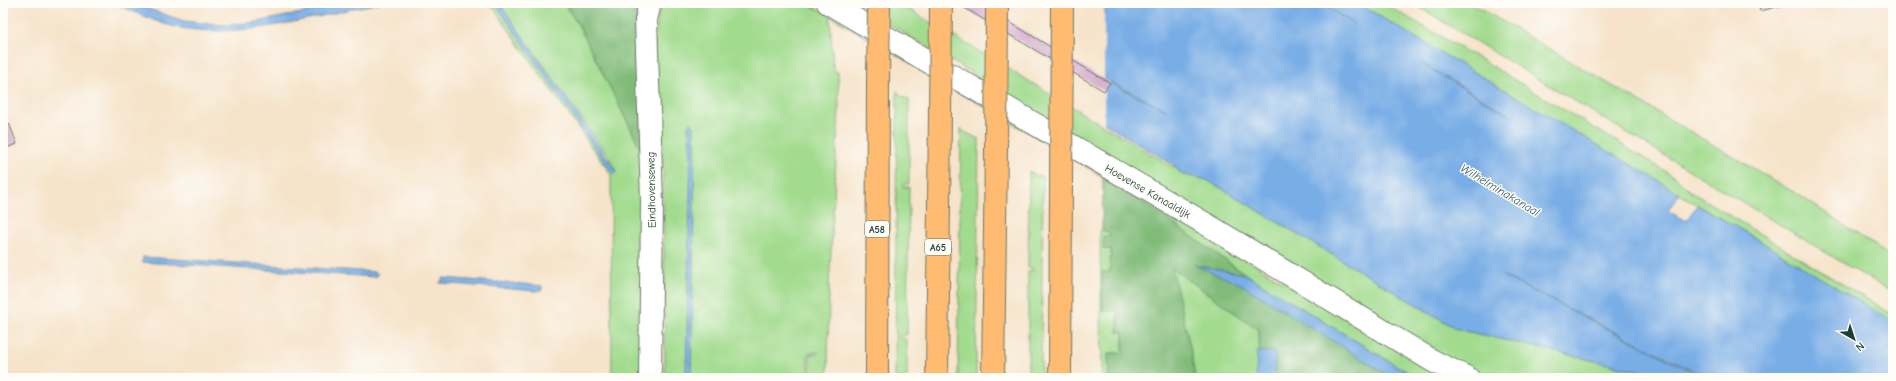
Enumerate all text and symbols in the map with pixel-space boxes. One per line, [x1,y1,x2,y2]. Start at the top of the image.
street label: Eindhovenseweg [644,152,659,228]
water label: Wilhelminakanaal [1458,161,1542,219]
street label: Hoevense Kanaaldijk [1103,162,1194,222]
road number: A58 [865,221,889,237]
road number: A65 [925,239,951,255]
north arrow [1834,319,1874,359]
text: N [1853,339,1867,354]

